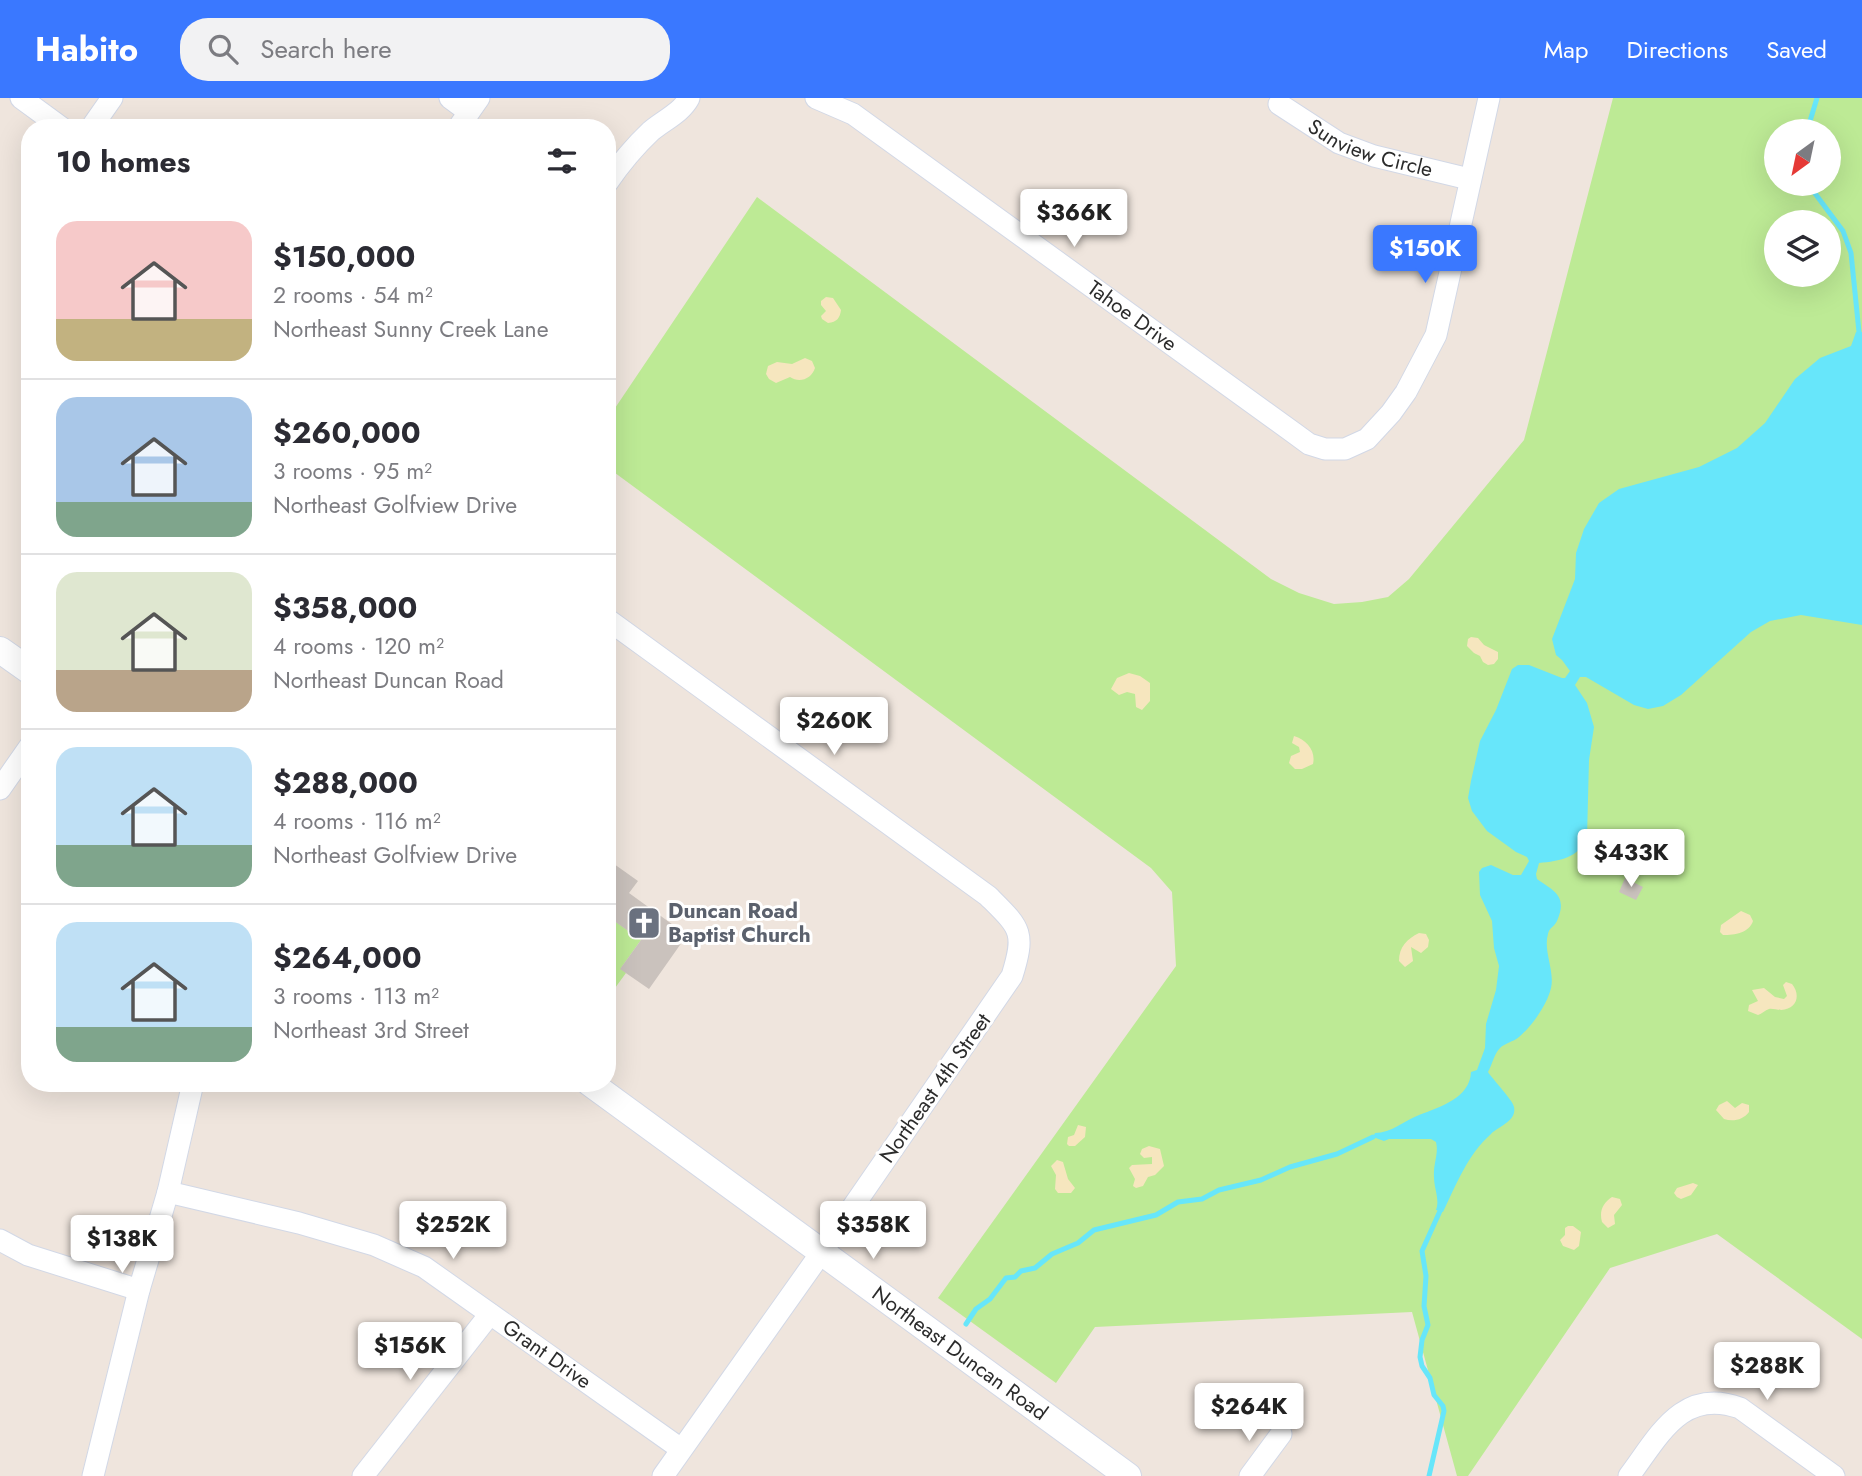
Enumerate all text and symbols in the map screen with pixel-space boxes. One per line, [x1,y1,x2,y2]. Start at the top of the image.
search box [180,18,670,81]
text: Habito [35,26,138,73]
icon: search [204,30,242,68]
text: Search here [260,30,392,68]
text: Map [1544,32,1589,67]
text: Directions [1627,32,1728,67]
text: Saved [1766,32,1827,67]
street label: Sunview Circle [1302,112,1436,185]
north arrow [1764,119,1841,196]
map controls [1764,119,1841,287]
text: 10 homes [56,140,190,183]
icon: filters [543,142,581,180]
pin: $366K [1025,190,1123,249]
text: $366K [1036,195,1112,229]
button: layers [1764,210,1841,287]
pin: $150K [1376,226,1474,285]
text: $150K [1389,231,1461,265]
text: $150,000 [273,235,415,278]
icon: home [112,249,196,333]
street label: Tahoe Drive [1081,273,1183,359]
text: 2 rooms · 54 m² [273,278,433,312]
text: Northeast Sunny Creek Lane [273,312,549,346]
text: $260,000 [273,411,421,454]
icon: home [112,425,196,509]
text: 3 rooms · 95 m² [273,454,432,488]
text: Northeast Golfview Drive [273,488,517,522]
text: $358,000 [273,586,417,629]
icon: home [112,600,196,684]
text: 4 rooms · 120 m² [273,629,444,663]
text: Northeast Duncan Road [273,663,504,697]
pin: $260K [785,698,883,757]
text: $260K [796,703,872,737]
text: $288,000 [273,761,418,804]
icon: home [112,775,196,859]
text: 4 rooms · 116 m² [273,804,441,838]
pin: $433K [1582,830,1680,889]
text: $433K [1593,835,1669,869]
text: Northeast Golfview Drive [273,838,517,872]
place label: Duncan Road Baptist Church [668,896,811,950]
church icon: Duncan Road Baptist Church [625,904,663,942]
text: $264,000 [273,936,422,979]
icon: home [112,950,196,1034]
text: 3 rooms · 113 m² [273,979,439,1013]
street label: Northeast 4th Street [872,1007,998,1169]
text: Northeast 3rd Street [273,1013,469,1047]
pin: $252K [404,1202,502,1261]
pin: $358K [824,1202,922,1261]
text: $252K [415,1207,491,1241]
text: $358K [836,1207,910,1241]
pin: $138K [73,1216,171,1275]
text: $138K [87,1221,157,1255]
street label: Northeast Duncan Road [866,1279,1054,1427]
street label: Grant Drive [496,1312,598,1396]
pin: $156K [361,1322,459,1382]
text: $156K [374,1328,446,1362]
pin: $288K [1718,1342,1816,1402]
text: $288K [1730,1348,1804,1382]
pin: $264K [1200,1384,1298,1443]
text: $264K [1211,1389,1287,1423]

